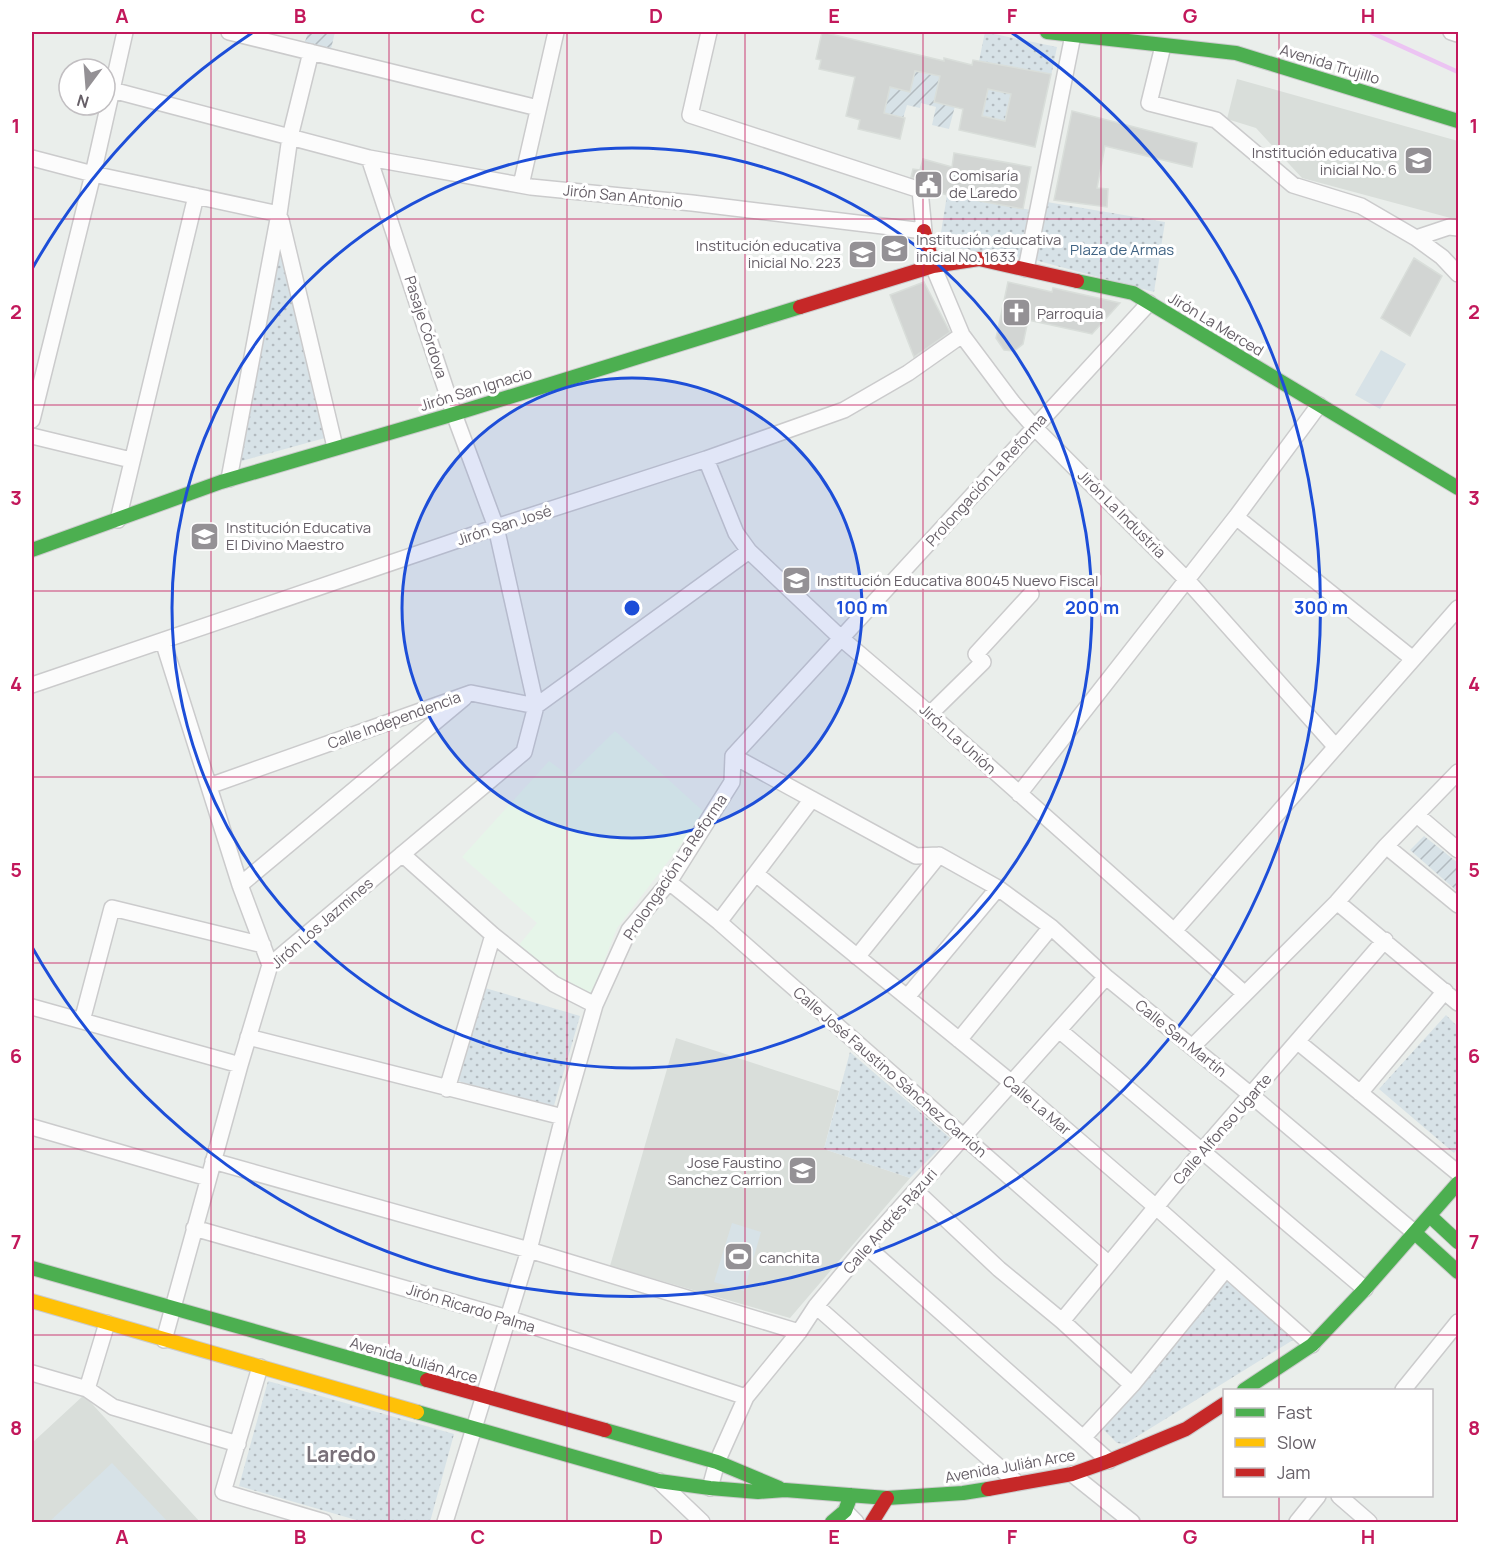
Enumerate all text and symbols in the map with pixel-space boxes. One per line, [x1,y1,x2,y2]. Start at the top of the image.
text: A [115,2,129,29]
text: B [294,2,307,29]
text: C [471,2,485,29]
text: D [649,2,663,29]
text: E [828,2,840,29]
text: F [1007,2,1018,29]
text: G [1183,2,1198,29]
text: H [1361,2,1375,29]
street label: Avenida Trujillo [1278,39,1382,89]
north arrow [57,57,117,117]
text: N [74,89,91,114]
text: 1 [12,112,20,139]
text: 1 [1470,112,1478,139]
place label: Institución educativa inicial No. 6 [1252,142,1397,180]
school or university icon: Institución educativa inicial No. 6 [1402,145,1434,177]
place label: Comisaría de Laredo [949,165,1018,203]
public building icon: Comisaría de Laredo [912,168,944,200]
street label: Jirón San Antonio [562,179,684,213]
place label: Institución educativa inicial No. 1633 [916,229,1061,267]
school or university icon: Institución educativa inicial No. 1633 [879,232,911,264]
place label: Institución educativa inicial No. 223 [696,235,841,273]
school or university icon: Institución educativa inicial No. 223 [846,238,878,270]
park label: Plaza de Armas [1070,239,1174,260]
street label: Pasaje Córdova [400,273,452,381]
street label: Jirón La Merced [1164,287,1268,361]
church icon: Parroquia [1000,297,1032,329]
text: 2 [10,298,22,325]
text: 2 [1468,298,1480,325]
place label: Parroquia [1037,303,1103,324]
street label: Jirón San Ignacio [417,362,535,416]
street label: Prolongación La Reforma [921,409,1051,551]
street label: Jirón La Industria [1073,465,1171,563]
text: 3 [10,484,22,511]
text: 3 [1468,484,1480,511]
street label: Jirón San José [454,500,554,550]
place label: Institución Educativa El Divino Maestro [226,517,371,555]
school or university icon: Institución Educativa El Divino Maestro [189,520,221,552]
school or university icon: Institución Educativa 80045 Nuevo Fiscal [780,564,812,596]
place label: Institución Educativa 80045 Nuevo Fiscal [817,570,1098,591]
text: 100 m [836,595,888,619]
text: 200 m [1065,595,1119,619]
text: 300 m [1294,595,1348,619]
centre of rings [622,598,642,618]
text: 4 [10,670,22,697]
text: 4 [1468,670,1480,697]
street label: Calle Independencia [325,686,463,754]
street label: Jirón La Unión [915,699,1001,779]
street label: Prolongación La Reforma [618,790,732,944]
text: 5 [10,856,22,883]
text: 5 [1468,856,1480,883]
street label: Jirón Los Jazmines [267,873,378,973]
street label: Calle José Faustino Sánchez Carrión [789,982,991,1162]
street label: Calle San Martín [1131,995,1231,1081]
text: 6 [10,1042,22,1069]
text: 6 [1468,1042,1480,1069]
street label: Calle Alfonso Ugarte [1168,1069,1276,1189]
street label: Calle La Mar [998,1070,1076,1140]
place label: Jose Faustino Sanchez Carrion [667,1152,782,1190]
school or university icon: Jose Faustino Sanchez Carrion [787,1155,819,1187]
street label: Calle Andrés Rázuri [838,1164,942,1278]
text: 7 [11,1228,21,1255]
text: 7 [1469,1228,1479,1255]
sports icon: canchita [722,1241,754,1273]
place label: canchita [759,1247,820,1268]
street label: Jirón Ricardo Palma [404,1278,538,1338]
street label: Avenida Julián Arce [348,1332,481,1388]
legend [1223,1389,1433,1497]
text: Fast [1277,1400,1312,1424]
text: 8 [10,1414,22,1441]
text: 8 [1468,1414,1480,1441]
text: Slow [1277,1430,1317,1454]
district label: Laredo [306,1440,376,1468]
street label: Avenida Julián Arce [943,1444,1077,1488]
text: Jam [1277,1460,1311,1484]
text: A [115,1523,129,1550]
text: B [294,1523,307,1550]
text: C [471,1523,485,1550]
text: D [649,1523,663,1550]
text: E [828,1523,840,1550]
text: F [1007,1523,1018,1550]
text: G [1183,1523,1198,1550]
text: H [1361,1523,1375,1550]

